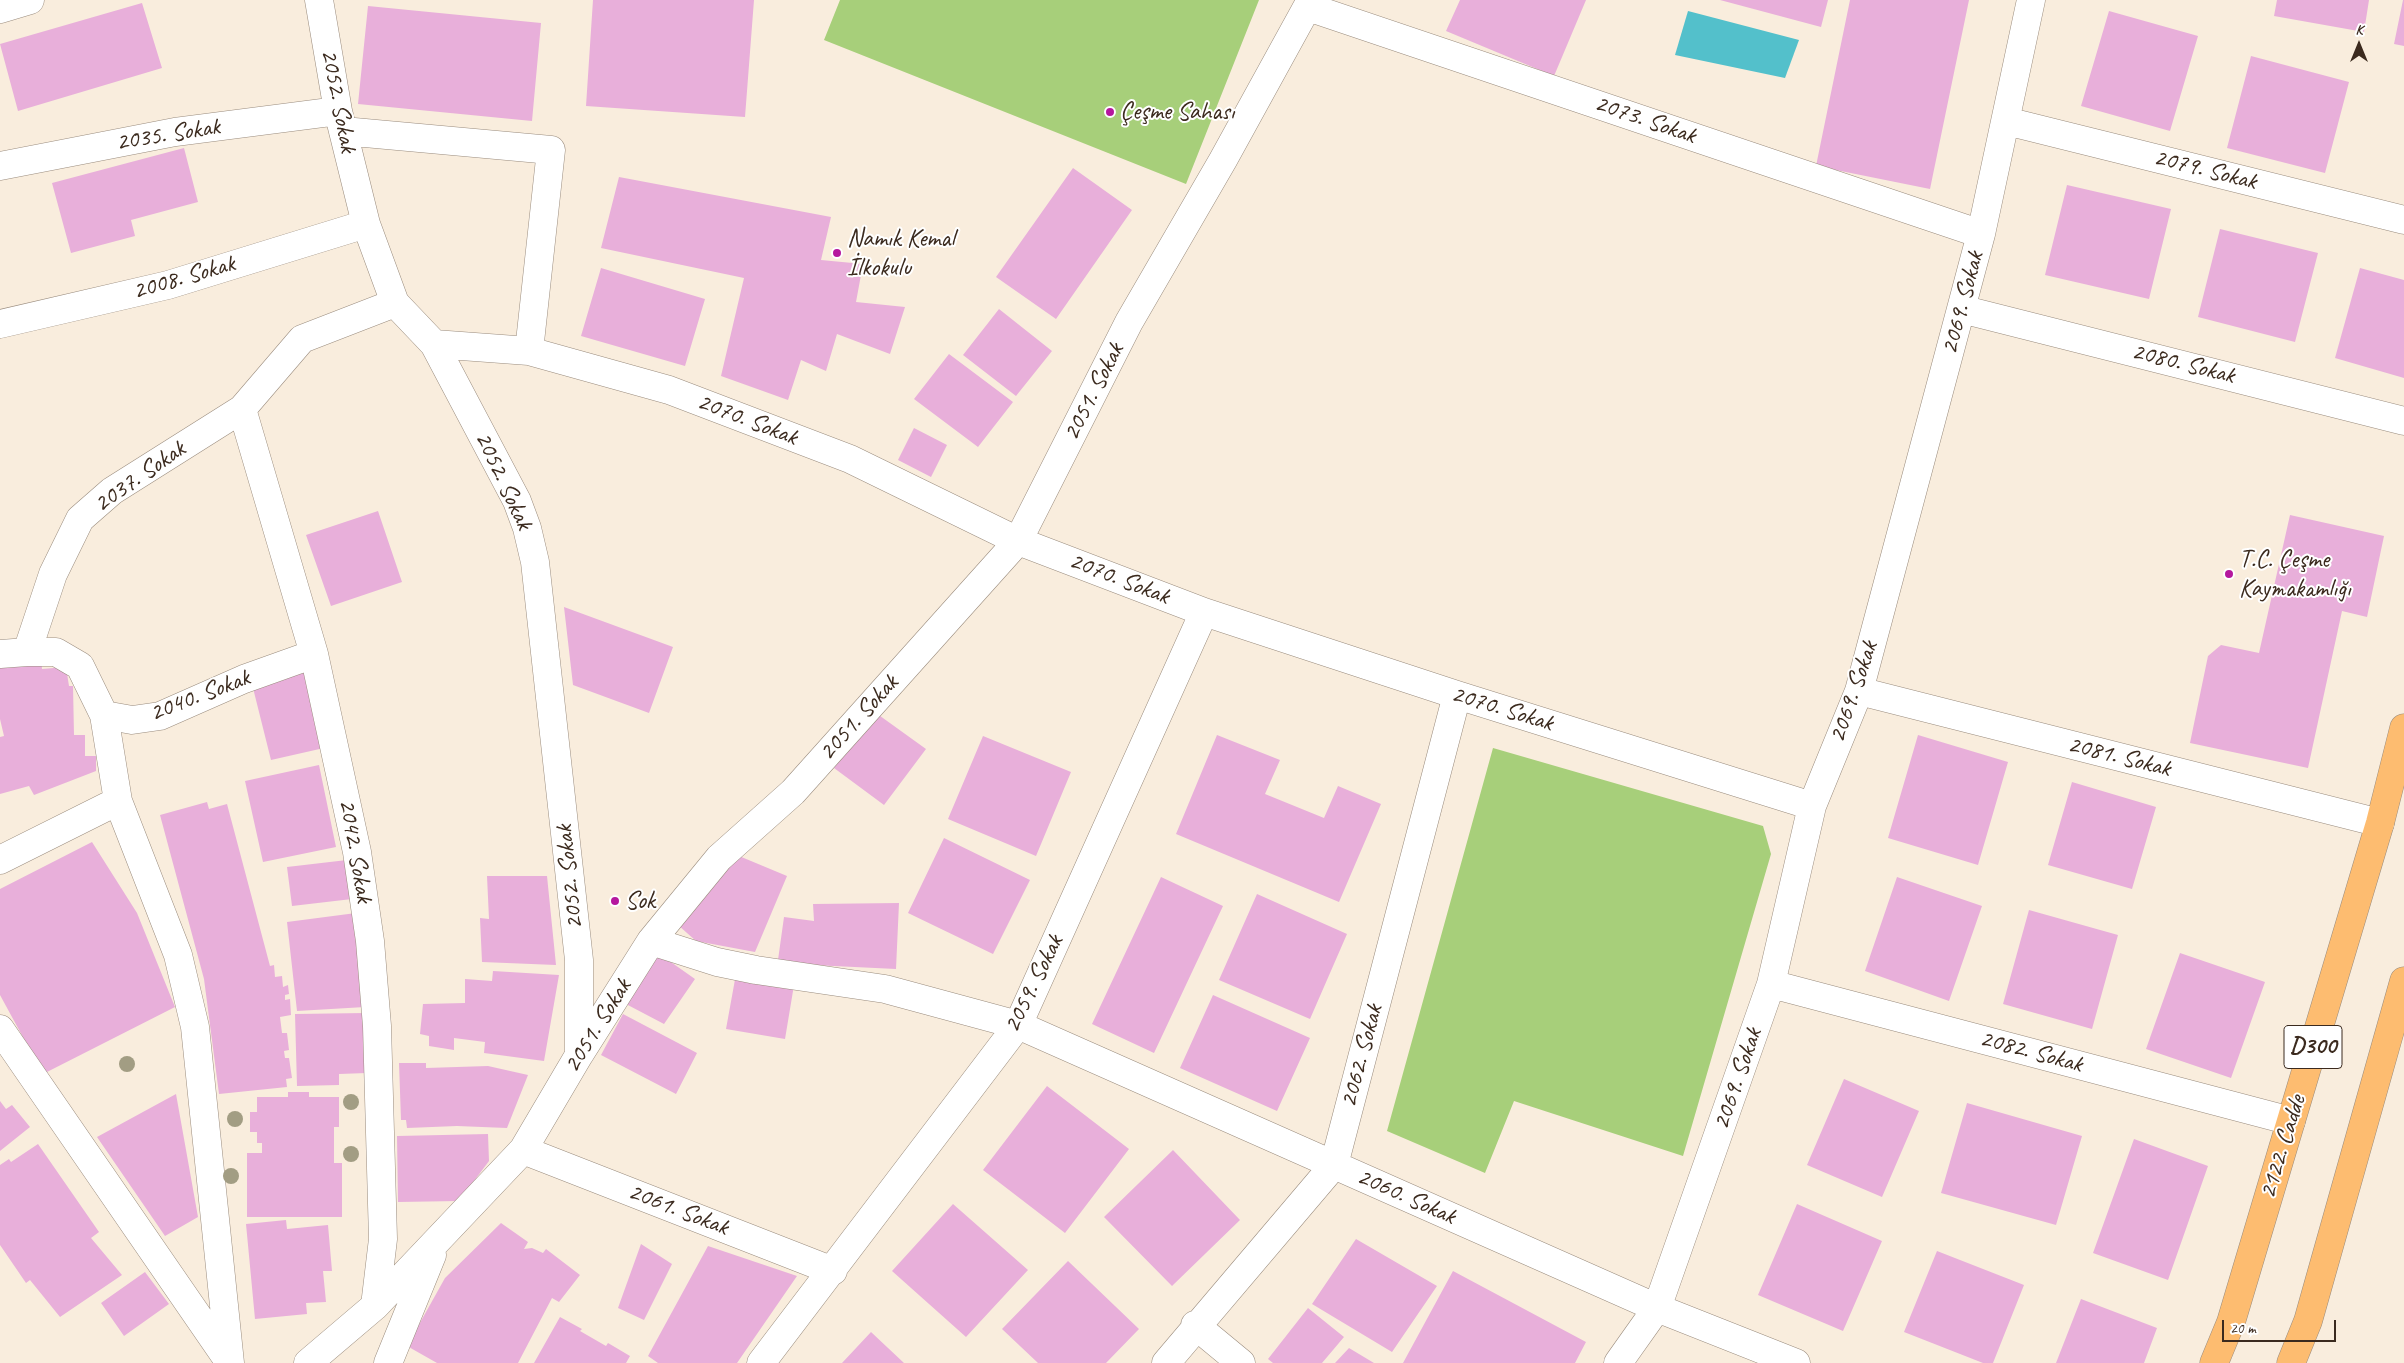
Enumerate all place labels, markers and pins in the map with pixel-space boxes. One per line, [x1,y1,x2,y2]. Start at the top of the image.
place label: Çeşme Sahası [1120,97,1235,127]
marker: Çeşme Sahası [1104,106,1116,118]
place label: Namık Kemal İlkokulu [847,224,955,283]
marker: Namık Kemal İlkokulu [831,247,843,259]
place label: T.C. Çeşme Kaymakamlığı [2239,545,2351,604]
marker: T.C. Çeşme Kaymakamlığı [2223,568,2235,580]
place label: Sok [625,886,655,916]
marker: Sok [609,895,621,907]

